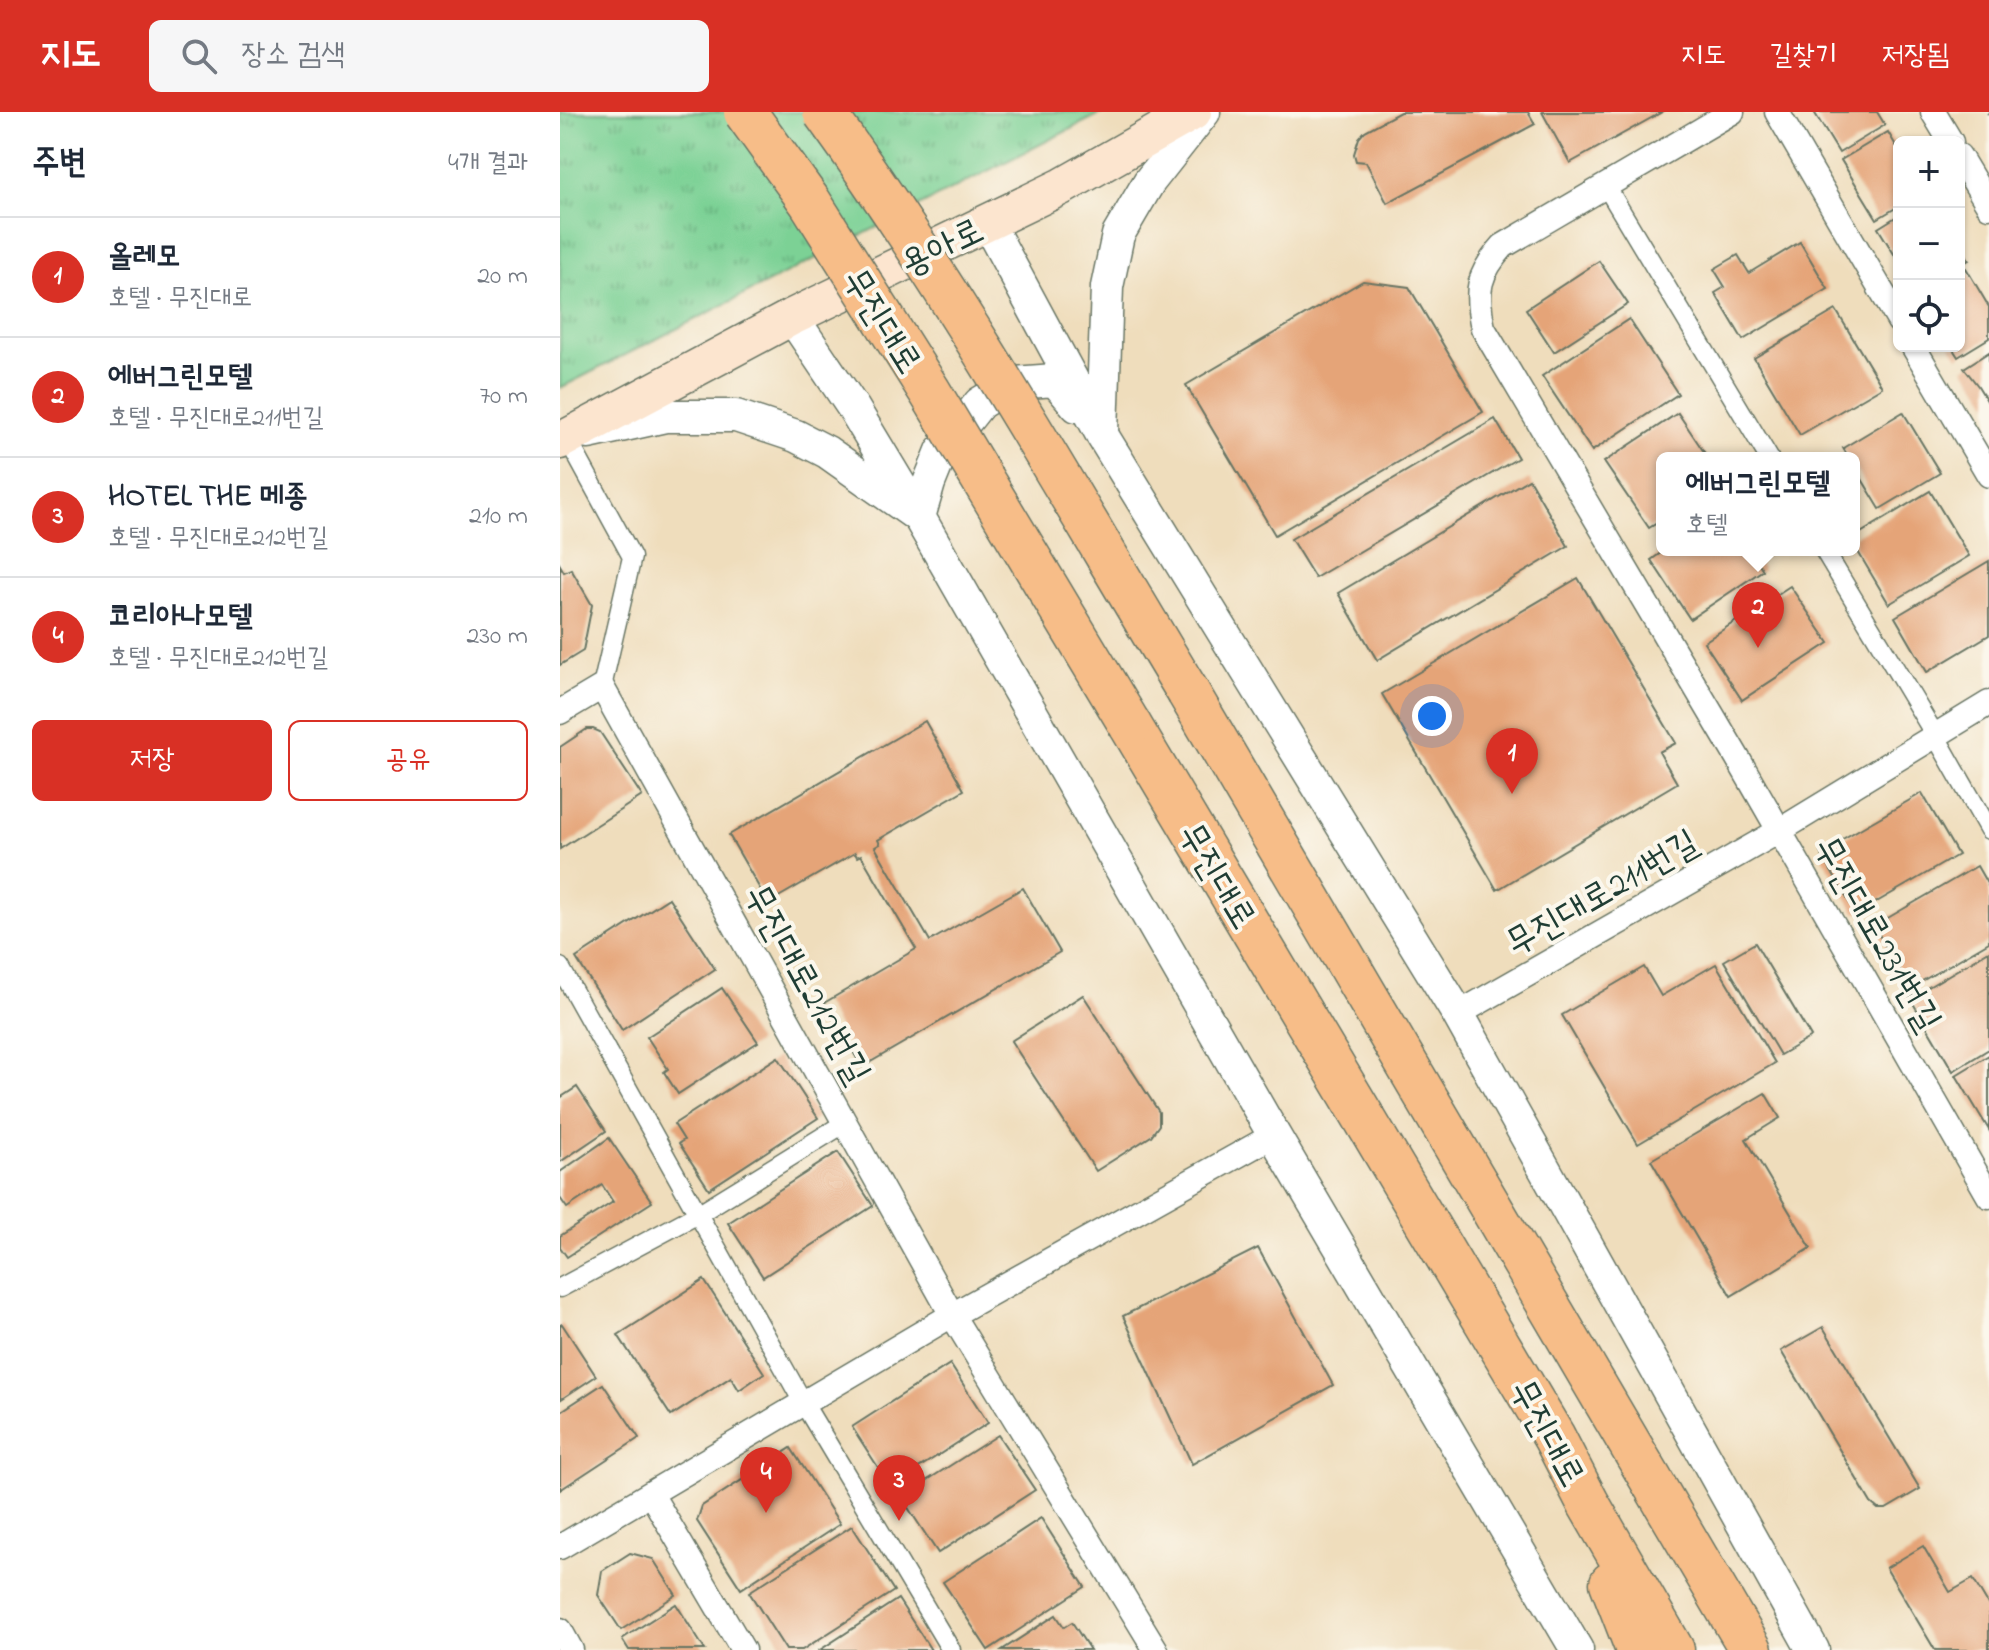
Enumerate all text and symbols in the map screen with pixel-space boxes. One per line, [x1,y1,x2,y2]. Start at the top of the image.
search box [149,20,709,92]
text: 지도 [40,28,101,84]
icon: search [177,34,221,78]
text: 장소 검색 [241,34,345,78]
text: 지도 [1681,36,1726,77]
text: 길찾기 [1770,36,1837,77]
text: 저장됨 [1881,36,1949,77]
map controls [1893,136,1965,352]
button: + [1893,136,1965,208]
text: 주변 [32,139,87,189]
text: 4개 결과 [448,145,528,183]
street label: 용아로 [892,206,994,292]
button: − [1893,208,1965,280]
text: 올레모 [108,236,180,280]
text: 1 [54,258,62,296]
text: 20 m [477,258,528,296]
street label: 무진대로 [827,259,933,386]
text: 호텔 · 무진대로 [108,280,252,318]
button: locate [1893,280,1965,352]
text: 에버그린모텔 [108,356,253,400]
text: 2 [52,378,64,416]
text: 70 m [479,378,528,416]
text: 호텔 · 무진대로211번길 [108,400,323,438]
popup [1656,452,1860,556]
text: 에버그린모텔 [1686,463,1830,507]
text: HOTEL THE 메종 [108,476,308,520]
text: 3 [53,498,63,536]
text: 210 m [469,498,528,536]
text: 호텔 [1686,507,1727,545]
text: 호텔 · 무진대로212번길 [108,520,328,558]
pin: 2 [1732,582,1784,648]
text: 코리아나모텔 [108,596,253,640]
text: 4 [53,618,63,656]
text: 230 m [466,618,528,656]
text: 호텔 · 무진대로212번길 [108,640,328,678]
your location [1412,696,1452,736]
button: 저장 [32,720,272,801]
button: 공유 [288,720,528,801]
pin: 1 [1486,728,1538,794]
street label: 무진대로 [1163,814,1268,941]
street label: 무진대로211번길 [1497,818,1709,971]
street label: 무진대로231번길 [1798,828,1953,1043]
street label: 무진대로212번길 [728,876,882,1095]
street label: 무진대로 [1494,1371,1596,1498]
pin: 4 [740,1447,792,1513]
pin: 3 [873,1455,925,1521]

